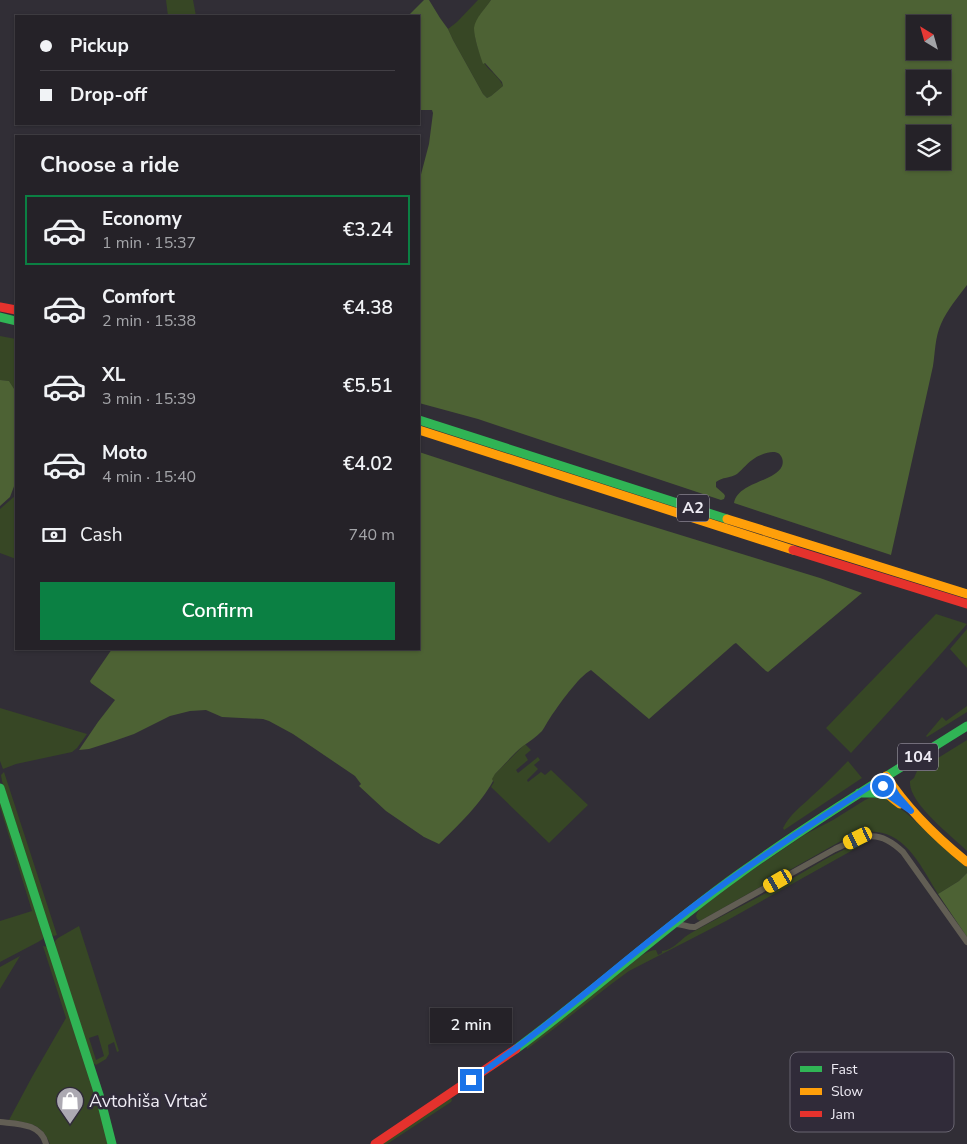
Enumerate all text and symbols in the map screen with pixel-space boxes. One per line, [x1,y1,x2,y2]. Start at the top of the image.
north arrow [906,15,951,60]
map controls [906,15,951,170]
text: Pickup [70,33,129,59]
button: locate [906,70,951,115]
text: Drop-off [70,82,147,108]
button: layers [906,125,951,170]
text: Choose a ride [40,150,179,180]
text: Economy [102,206,182,232]
icon: car [42,208,87,253]
text: €3.24 [343,217,393,243]
text: 1 min · 15:37 [102,232,196,254]
text: Comfort [102,284,175,310]
icon: car [42,286,87,331]
text: €4.38 [343,295,393,321]
text: 2 min · 15:38 [102,310,196,332]
text: XL [102,362,125,388]
icon: car [42,364,87,409]
text: €5.51 [343,373,393,399]
text: 3 min · 15:39 [102,388,196,410]
text: Moto [102,440,148,466]
icon: car [42,442,87,487]
text: €4.02 [343,451,393,477]
text: 4 min · 15:40 [102,466,196,488]
road number: A2 [677,494,709,522]
icon: cash [40,521,68,549]
text: Cash [80,522,122,548]
text: 740 m [348,524,395,546]
button: Confirm [40,582,395,640]
road number: 104 [898,744,938,770]
route start [872,775,894,797]
car [841,825,874,851]
car [761,867,794,895]
callout: 2 min [430,1008,512,1042]
text: 2 min [451,1014,491,1036]
legend [790,1052,954,1132]
text: Fast [831,1060,857,1079]
route end [460,1069,482,1091]
text: Slow [831,1082,863,1101]
shop icon: Avtohiša Vrtač [55,1086,85,1125]
place label: Avtohiša Vrtač [89,1089,207,1113]
text: Jam [830,1105,855,1124]

